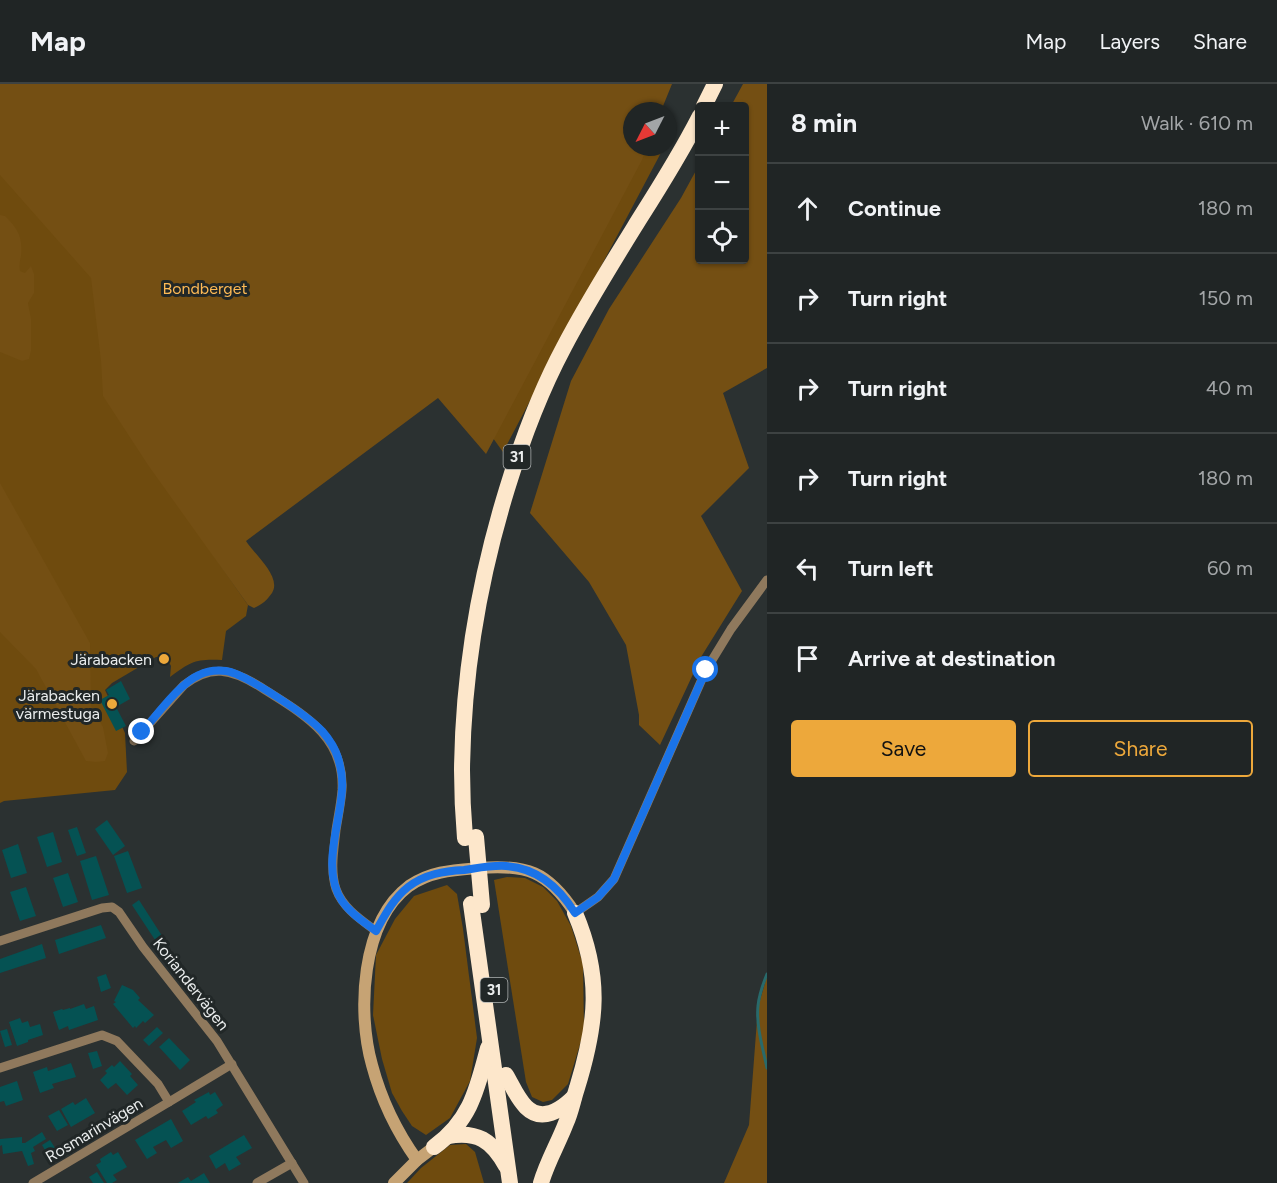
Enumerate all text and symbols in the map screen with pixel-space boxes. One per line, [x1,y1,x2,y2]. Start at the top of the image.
text: Map [30,24,86,58]
text: Map [1026,29,1066,54]
text: Layers [1099,29,1160,54]
text: Share [1193,29,1247,54]
north arrow [623,102,677,156]
map controls [695,102,749,264]
button: + [695,102,749,156]
text: 8 min [791,107,857,139]
text: Walk · 610 m [1141,111,1253,135]
button: − [695,156,749,210]
icon: ahead [791,192,824,225]
text: Continue [848,195,941,222]
text: 180 m [1198,196,1253,220]
button: locate [695,210,749,264]
park label: Bondberget [162,279,248,298]
icon: right [791,282,824,315]
text: Turn right [848,285,947,312]
text: 150 m [1198,286,1253,310]
icon: right [791,372,824,405]
text: Turn right [848,375,947,402]
text: 40 m [1206,376,1253,400]
road number: 31 [504,445,530,469]
icon: right [791,462,824,495]
text: Turn right [848,465,947,492]
text: 180 m [1198,466,1253,490]
icon: left [791,552,824,585]
text: Turn left [848,555,934,582]
text: 60 m [1207,556,1253,580]
icon: arrive [791,642,824,675]
text: Arrive at destination [848,645,1056,672]
place label: Järabacken [71,650,152,669]
marker: Järabacken [157,652,171,666]
route start [692,656,718,682]
place label: Järabacken värmestuga [16,686,100,723]
marker: Järabacken värmestuga [105,697,119,711]
route end [128,718,154,744]
button: Save [791,720,1016,777]
button: Share [1028,720,1253,777]
street label: Koriandervägen [149,934,233,1034]
road number: 31 [480,978,508,1002]
street label: Rosmarinvägen [42,1094,146,1166]

